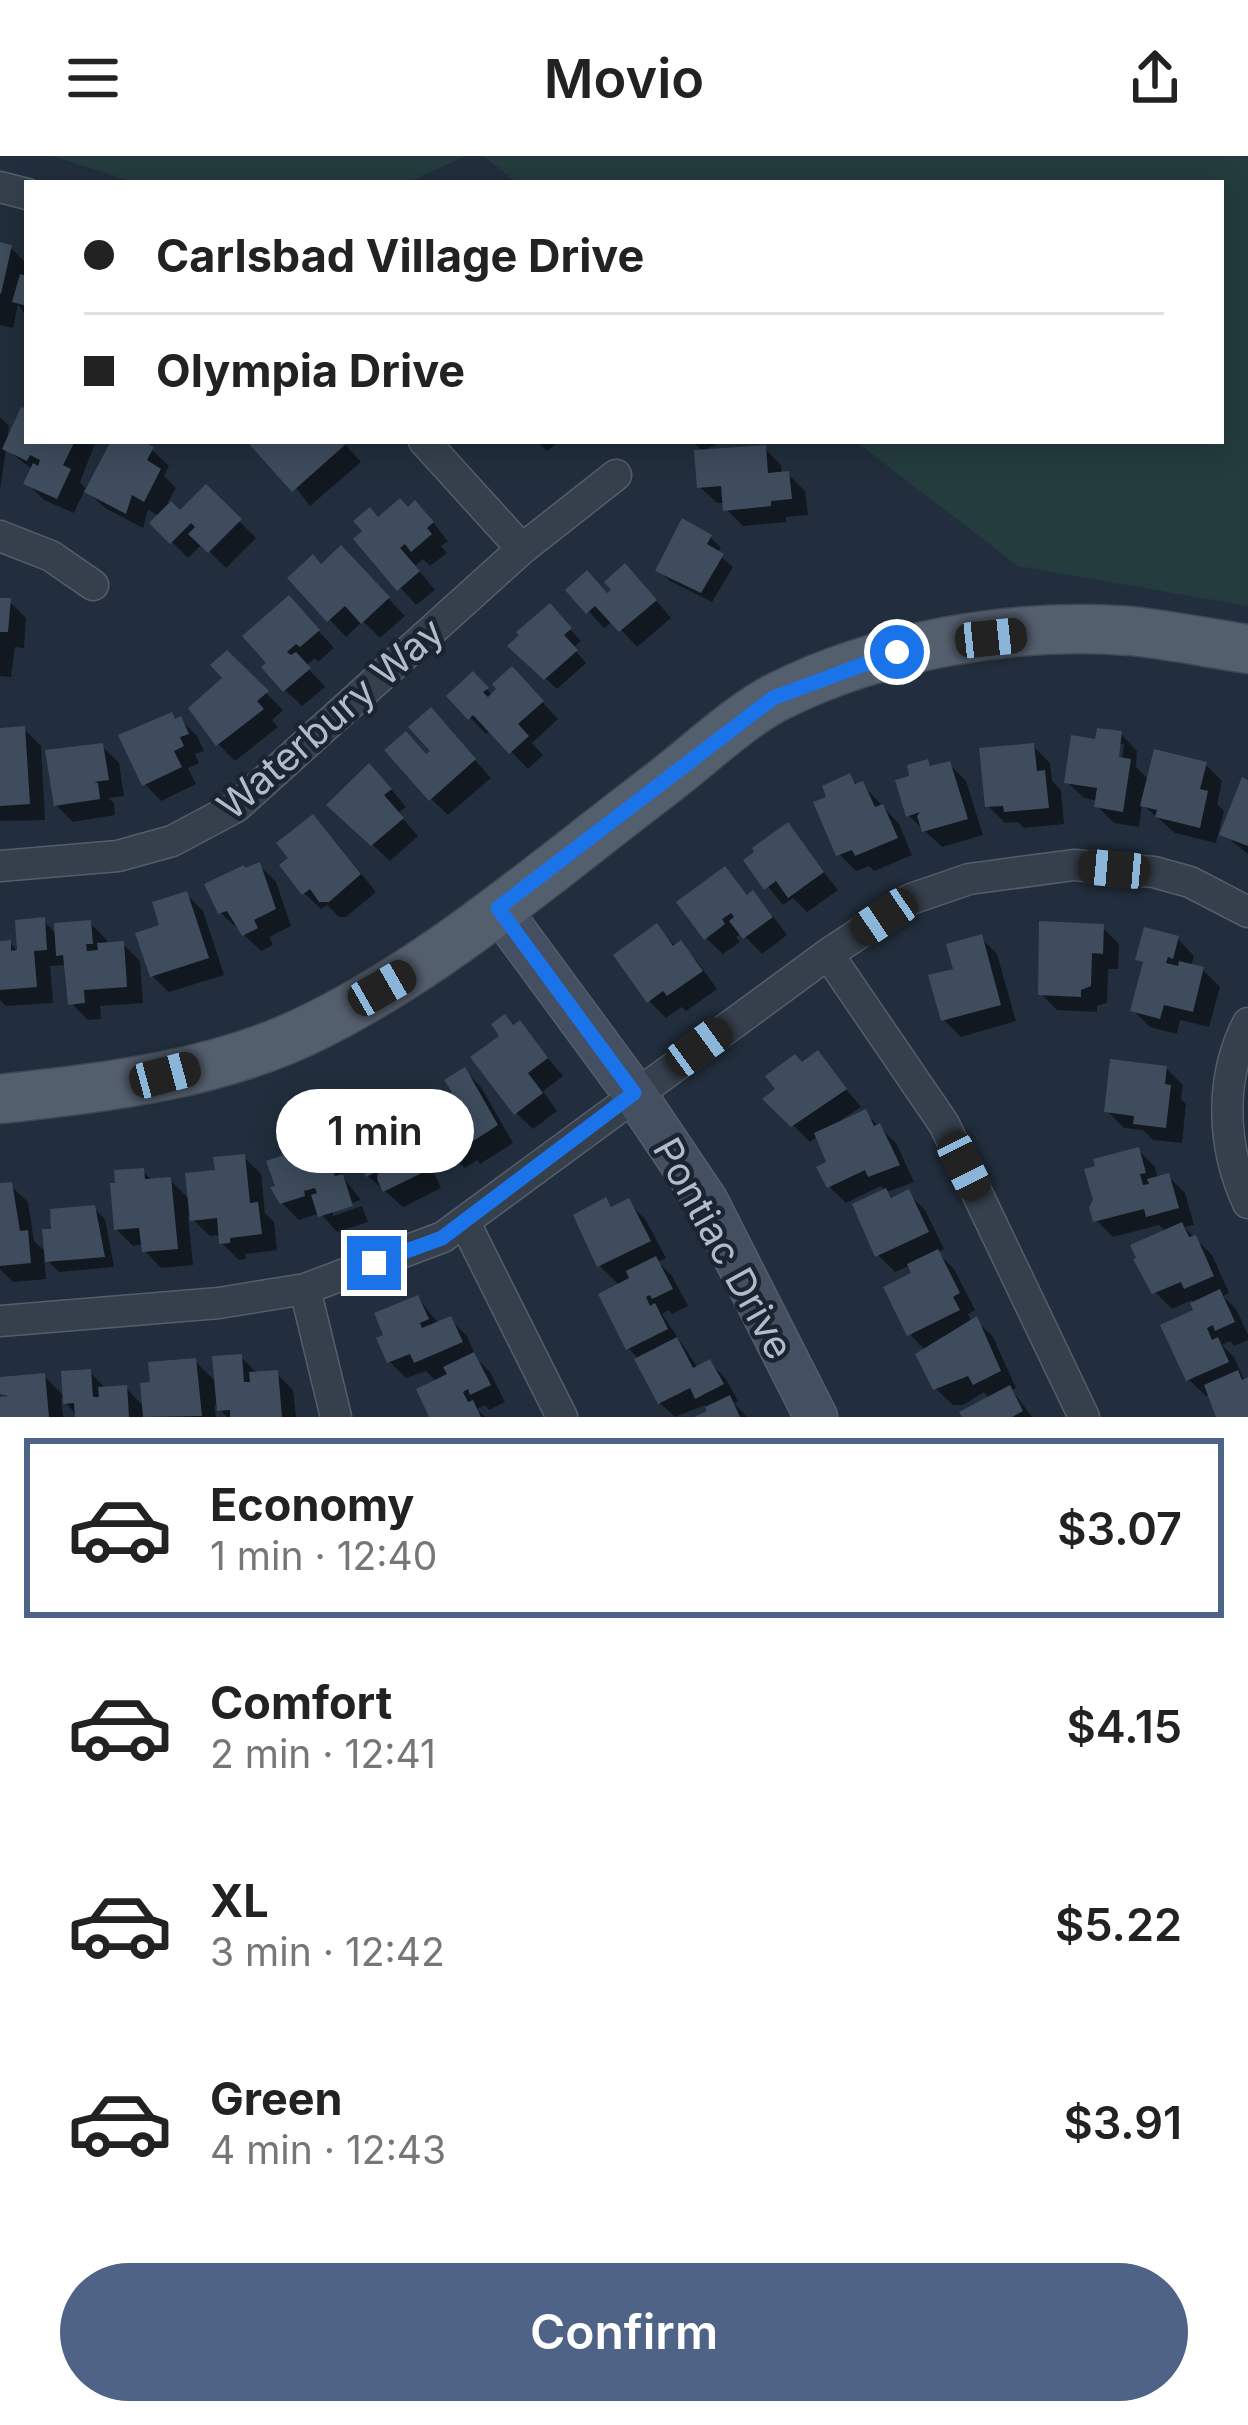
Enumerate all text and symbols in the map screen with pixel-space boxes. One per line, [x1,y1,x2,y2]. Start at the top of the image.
icon: menu [60,45,126,111]
icon: share [1122,45,1188,111]
text: Movio [544,46,704,111]
text: Carlsbad Village Drive [156,228,644,283]
text: Olympia Drive [156,343,465,398]
street label: Waterbury Way [208,607,452,829]
car [953,616,1029,660]
route start [870,625,924,679]
car [1077,848,1151,890]
car [844,882,924,952]
car [342,954,422,1022]
car [659,1011,739,1083]
car [126,1048,204,1102]
callout: 1 min [275,1089,473,1173]
text: 1 min [327,1107,423,1154]
car [932,1126,996,1206]
street label: Pontiac Drive [644,1129,804,1367]
route end [347,1236,401,1290]
icon: car [66,1474,174,1582]
text: Economy [210,1477,414,1532]
text: $3.07 [1057,1501,1182,1556]
text: 1 min · 12:40 [210,1532,437,1579]
icon: car [66,1672,174,1780]
text: Comfort [210,1675,392,1730]
text: $4.15 [1067,1699,1182,1754]
text: 2 min · 12:41 [210,1730,436,1777]
icon: car [66,1870,174,1978]
text: XL [210,1873,269,1928]
text: $5.22 [1055,1897,1182,1952]
text: 3 min · 12:42 [210,1928,445,1975]
icon: car [66,2068,174,2176]
text: Green [210,2071,343,2126]
text: $3.91 [1063,2095,1182,2150]
text: 4 min · 12:43 [210,2126,446,2173]
button: Confirm [60,2263,1188,2401]

